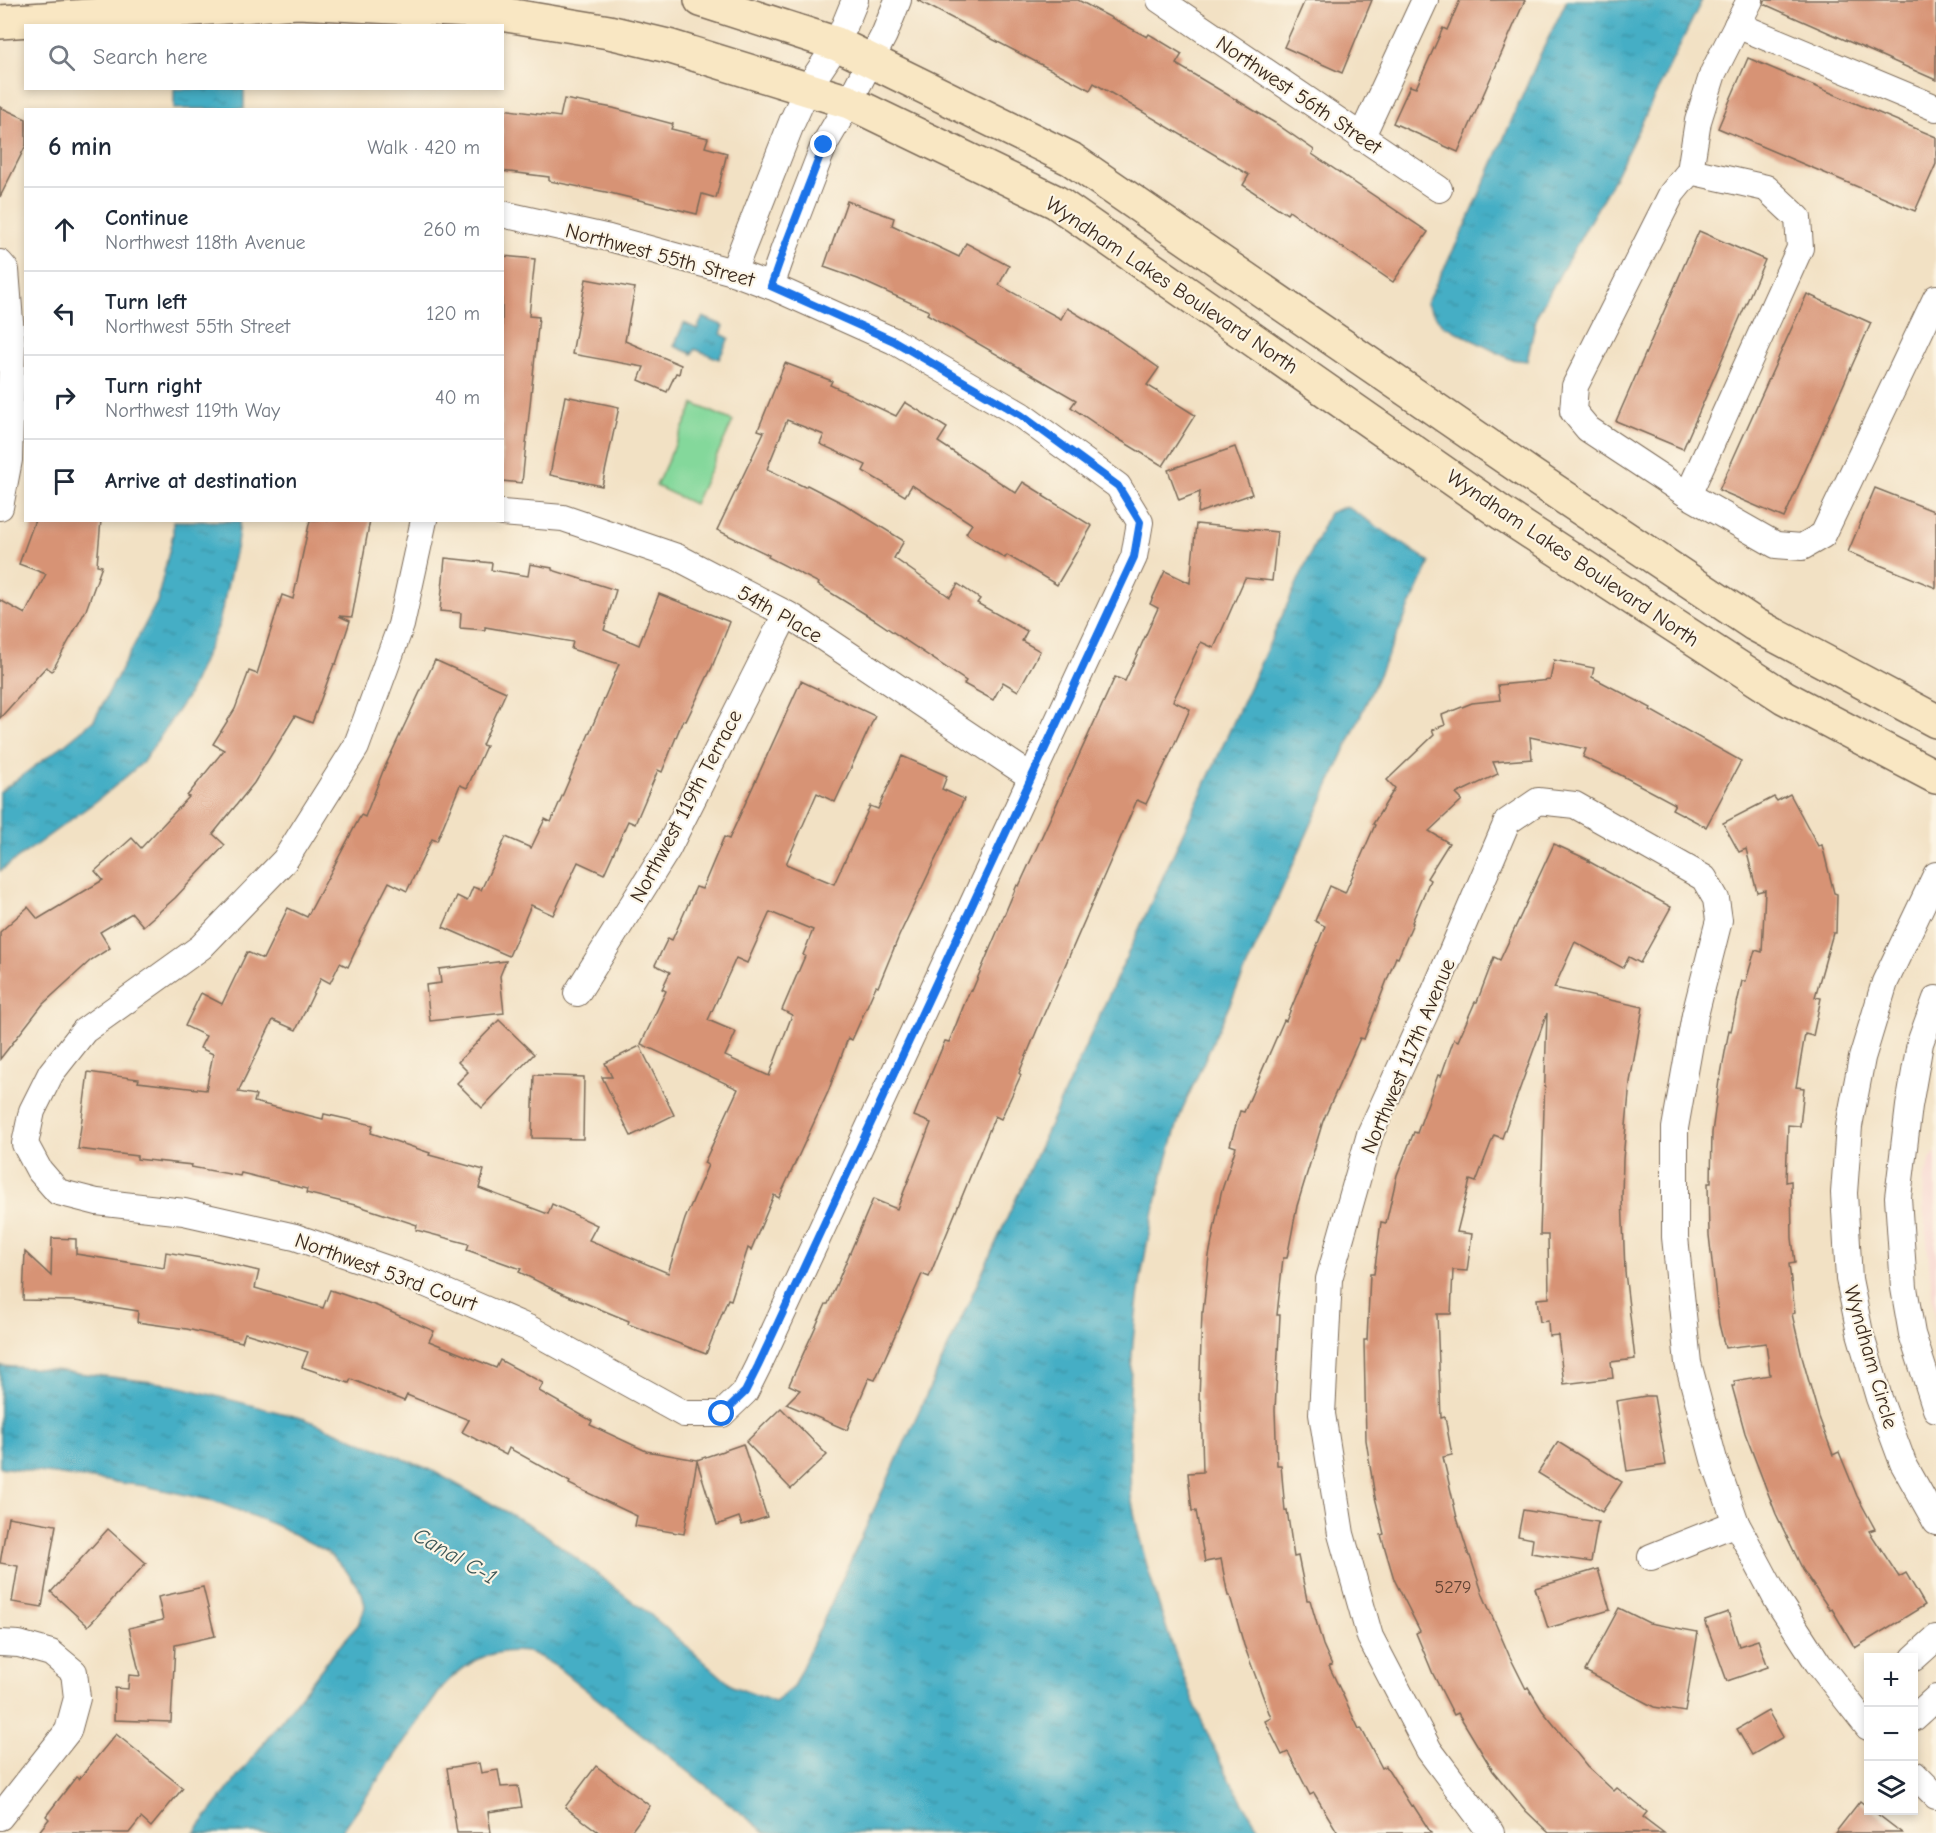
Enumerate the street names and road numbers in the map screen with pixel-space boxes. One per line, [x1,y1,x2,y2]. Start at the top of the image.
street label: Northwest 56th Street [1212,31,1387,160]
street label: Wyndham Lakes Boulevard North [1041,191,1303,379]
street label: Northwest 55th Street [563,218,758,292]
street label: Wyndham Lakes Boulevard North [1442,464,1704,652]
street label: 54th Place [733,580,827,648]
street label: Northwest 119th Terrace [625,706,747,906]
street label: Northwest 117th Avenue [1356,955,1460,1157]
street label: Northwest 53rd Court [292,1228,481,1316]
street label: Wyndham Circle [1839,1283,1903,1431]

